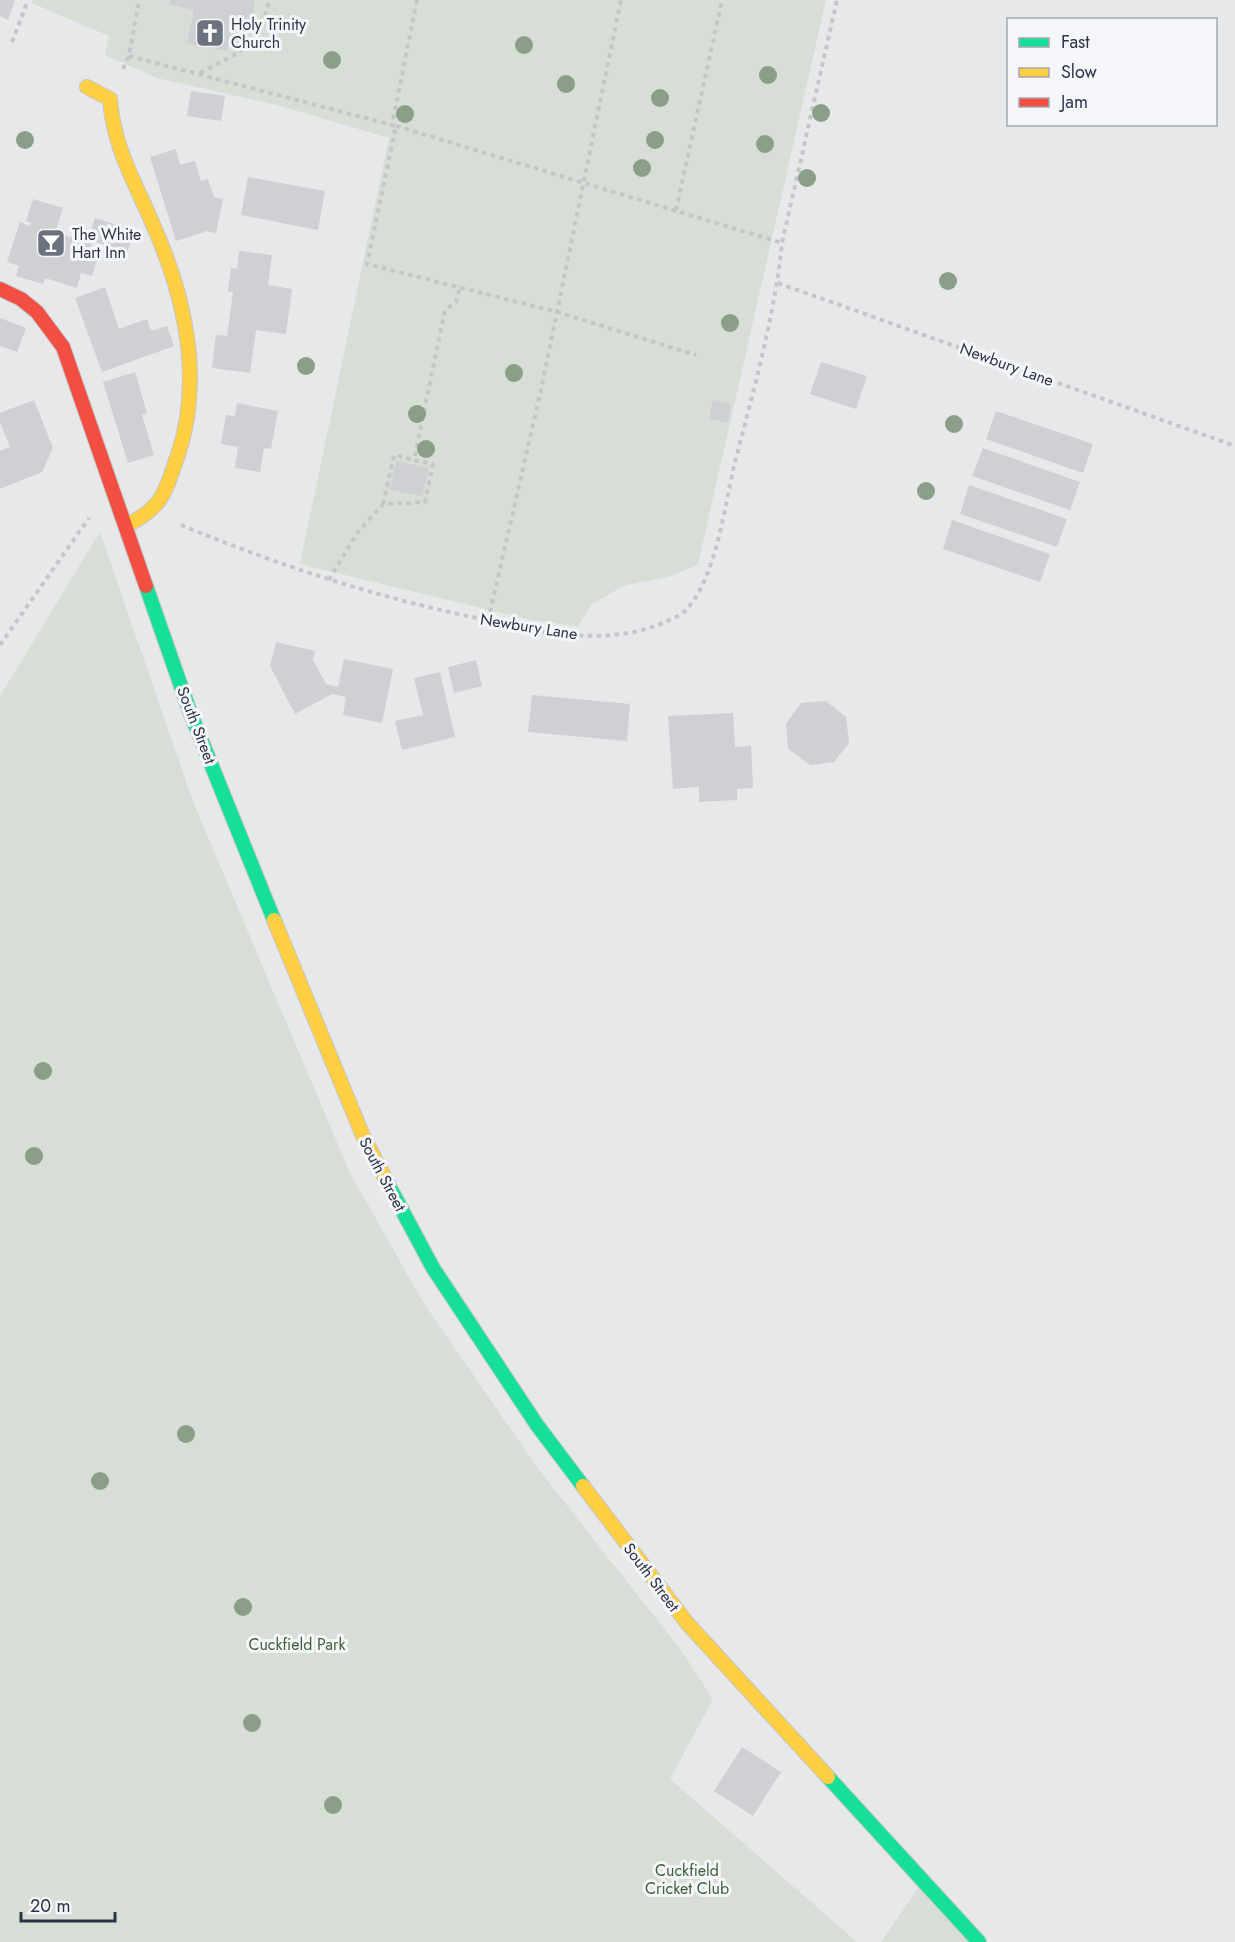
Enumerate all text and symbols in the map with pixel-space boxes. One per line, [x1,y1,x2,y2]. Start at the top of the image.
place label: Holy Trinity Church [231,13,307,54]
church icon: Holy Trinity Church [194,17,226,49]
legend [1007,18,1217,126]
text: Fast [1061,29,1090,55]
text: Slow [1061,59,1098,85]
text: Jam [1059,89,1088,115]
place label: The White Hart Inn [72,223,141,264]
bar icon: The White Hart Inn [35,227,67,259]
street label: Newbury Lane [957,337,1057,392]
street label: Newbury Lane [479,607,579,646]
street label: South Street [171,683,222,767]
street label: South Street [353,1133,412,1216]
street label: South Street [618,1538,685,1617]
park label: Cuckfield Park [248,1633,347,1656]
park label: Cuckfield Cricket Club [645,1859,729,1900]
scale bar [21,1885,116,1923]
text: 20 m [30,1893,70,1919]

